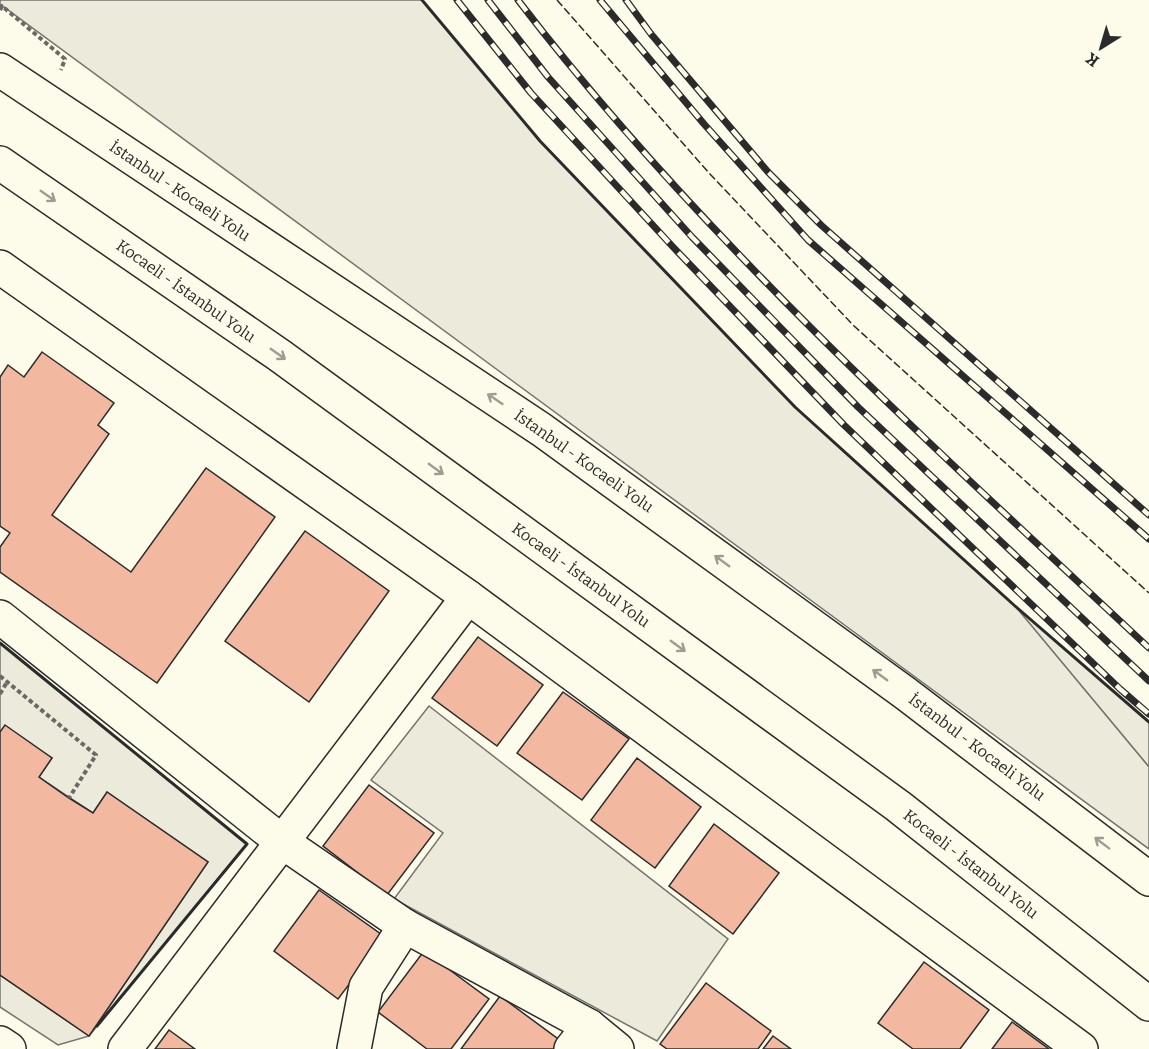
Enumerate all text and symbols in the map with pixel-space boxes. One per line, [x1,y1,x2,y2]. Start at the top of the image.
north arrow [1071,18,1131,78]
text: K [1082,48,1103,71]
street label: İstanbul - Kocaeli Yolu [106,137,254,245]
one-way arrow [40,190,56,202]
street label: Kocaeli - İstanbul Yolu [113,236,259,346]
one-way arrow [269,348,285,361]
one-way arrow [487,393,503,405]
street label: İstanbul - Kocaeli Yolu [511,406,657,516]
one-way arrow [427,463,443,475]
street label: Kocaeli - İstanbul Yolu [508,519,654,631]
one-way arrow [715,555,731,567]
one-way arrow [670,639,686,652]
one-way arrow [873,669,889,681]
street label: İstanbul - Kocaeli Yolu [905,690,1049,804]
street label: Kocaeli - İstanbul Yolu [900,806,1042,923]
one-way arrow [1095,837,1111,850]

